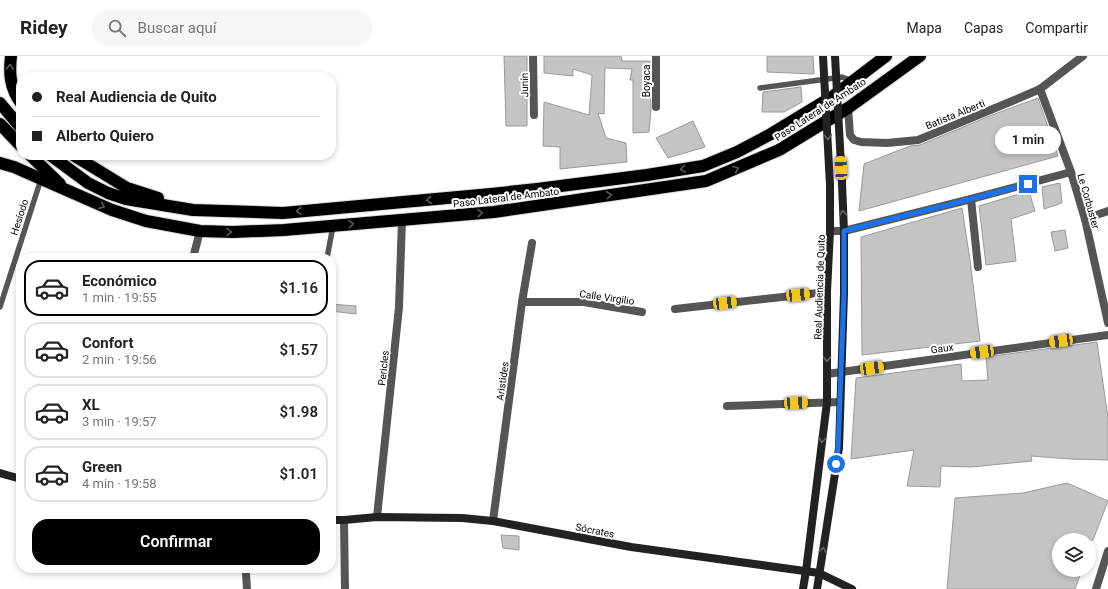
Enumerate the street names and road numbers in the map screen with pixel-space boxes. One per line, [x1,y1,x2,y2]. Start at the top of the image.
street label: Boyaca [641,65,652,97]
street label: Junín [519,73,530,97]
street label: Paso Lateral de Ambato [773,76,868,143]
street label: Batista Alberti [924,98,986,131]
street label: Le Corbuster [1075,172,1102,231]
street label: Paso Lateral de Ambato [452,186,560,209]
street label: Hesíodo [9,198,31,237]
street label: Real Audiencia de Quito [812,234,827,340]
street label: Calle Virgilio [579,288,635,307]
street label: Gaux [930,341,954,356]
street label: Pericles [376,350,391,386]
street label: Aristides [494,361,511,401]
street label: Sócrates [575,521,615,540]

